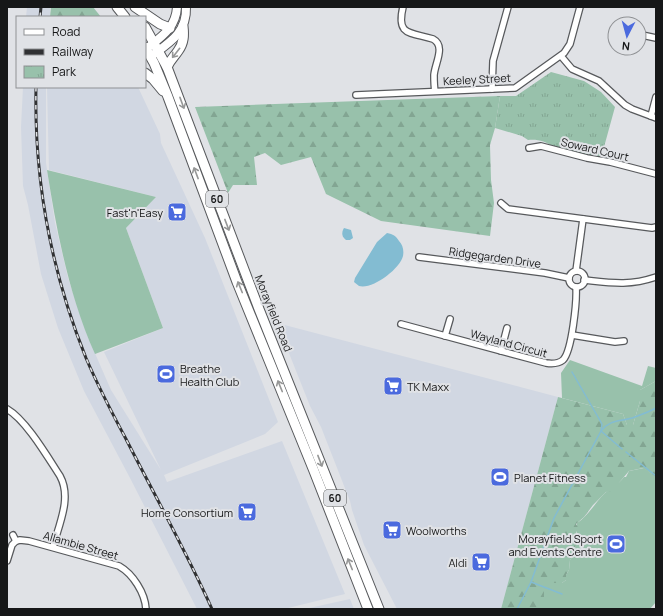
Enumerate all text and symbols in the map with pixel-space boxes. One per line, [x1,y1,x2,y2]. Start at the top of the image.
legend [16,16,146,88]
north arrow [607,16,647,56]
text: Road [52,23,80,40]
text: N [621,39,631,54]
text: Railway [52,43,94,60]
one-way arrow [172,47,181,58]
text: Park [52,63,77,80]
street label: Keeley Street [443,70,511,88]
one-way arrow [178,97,186,109]
street label: Soward Court [560,134,630,164]
one-way arrow [192,166,199,179]
road number: 60 [206,191,228,207]
supermarket icon: Fast'n'Easy [166,201,188,223]
place label: Fast'n'Easy [107,205,163,220]
one-way arrow [223,219,231,231]
street label: Ridgegarden Drive [448,243,542,271]
street label: Morayfield Road [252,272,296,354]
one-way arrow [235,282,243,294]
street label: Wayland Circuit [469,326,549,360]
place label: Breathe Health Club [180,361,240,389]
sports icon: Breathe Health Club [155,363,177,385]
supermarket icon: TK Maxx [382,375,404,397]
place label: TK Maxx [407,379,449,394]
one-way arrow [275,381,283,393]
one-way arrow [317,454,325,466]
sports icon: Planet Fitness [489,466,511,488]
place label: Planet Fitness [514,470,586,485]
road number: 60 [324,490,346,506]
supermarket icon: Home Consortium [236,501,258,523]
place label: Home Consortium [141,505,233,520]
supermarket icon: Woolworths [381,519,403,541]
place label: Woolworths [406,523,467,538]
street label: Allambie Street [42,527,120,563]
place label: Morayfield Sport and Events Centre [508,531,603,559]
sports icon: Morayfield Sport and Events Centre [605,533,627,555]
supermarket icon: Aldi [470,551,492,573]
place label: Aldi [448,555,467,570]
one-way arrow [346,559,353,571]

